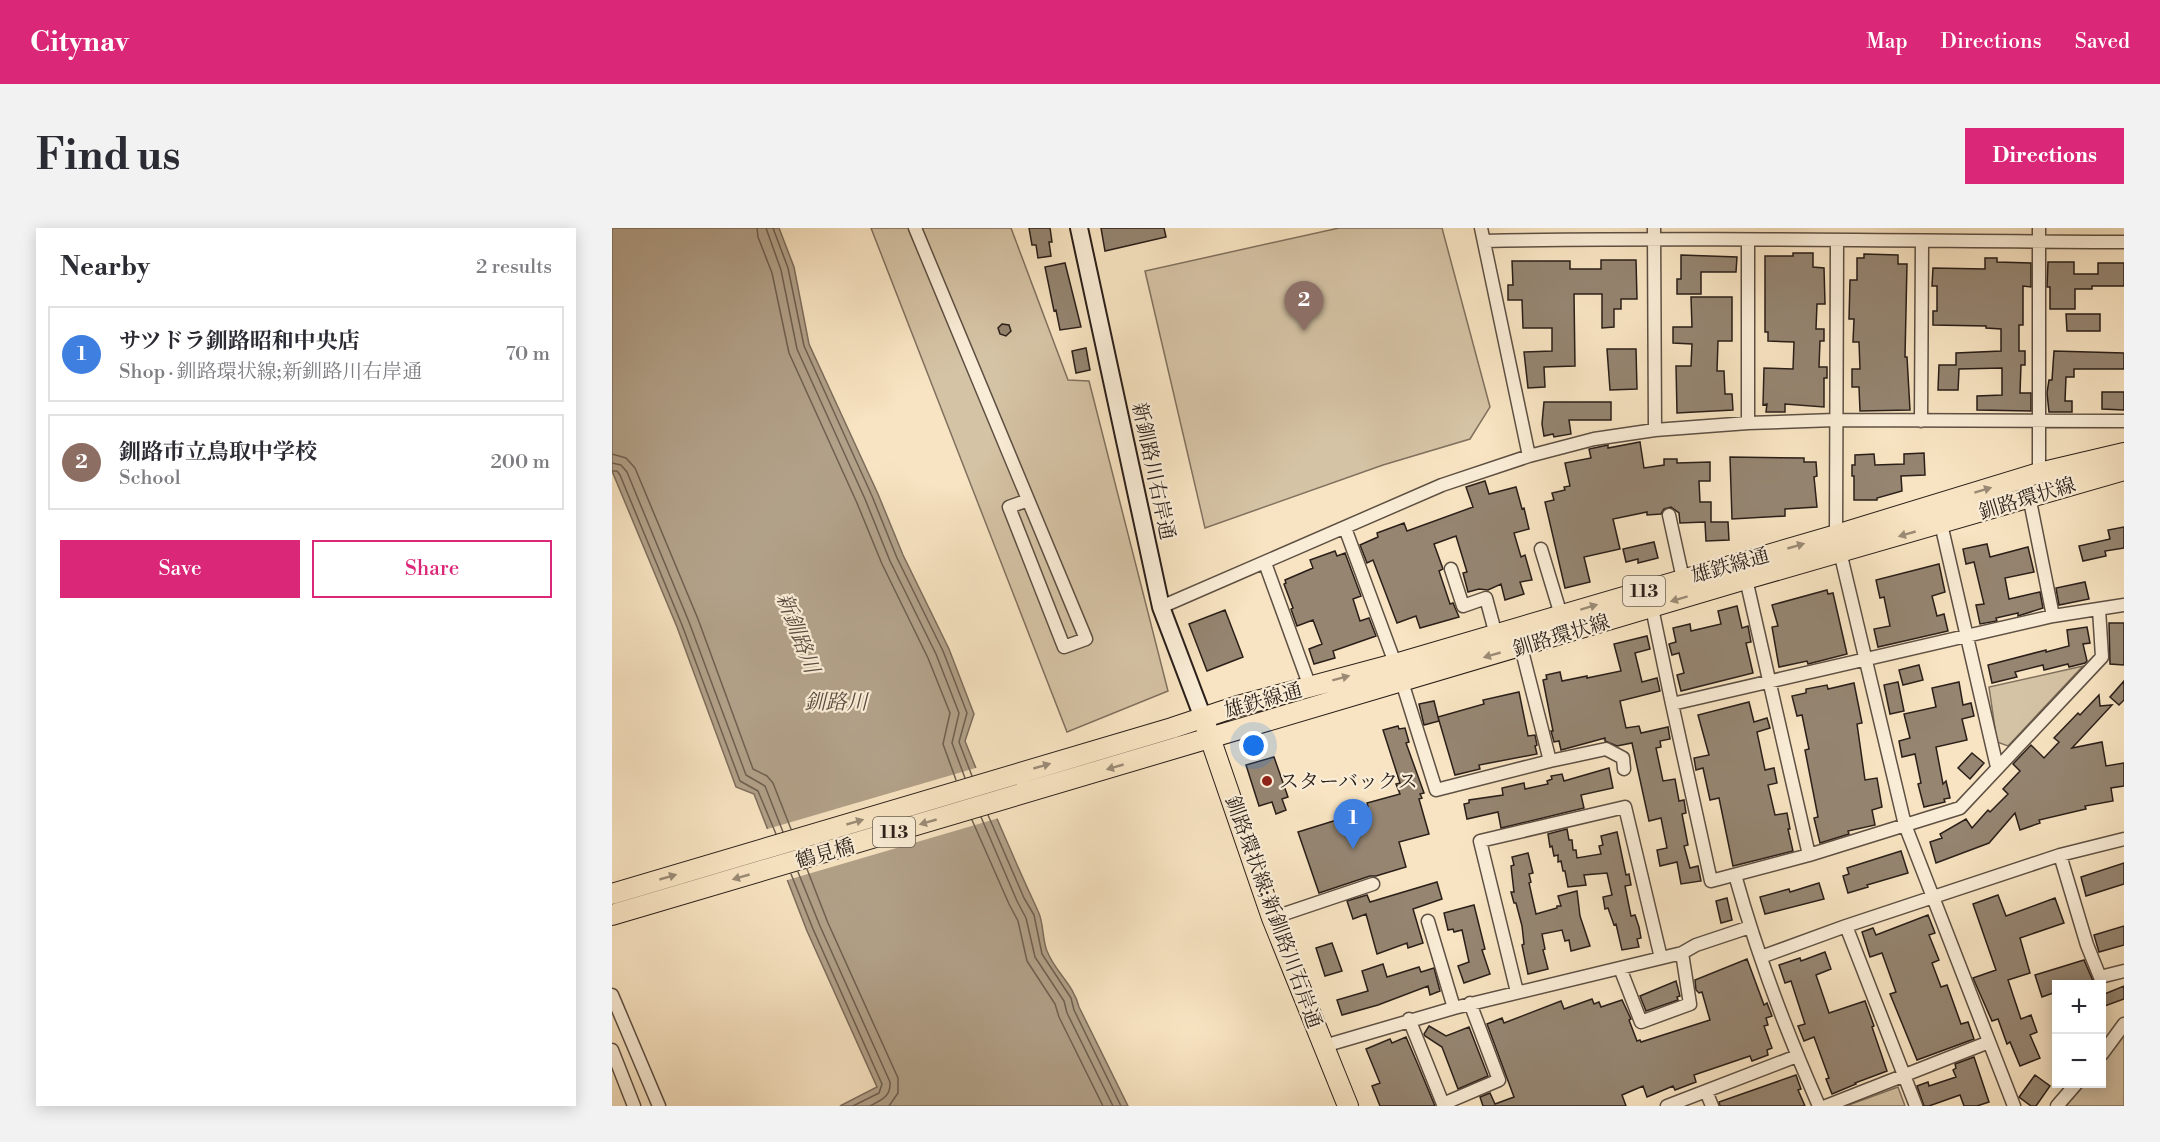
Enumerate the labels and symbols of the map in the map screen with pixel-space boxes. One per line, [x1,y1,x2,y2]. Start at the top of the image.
pin: 2 [1284,282,1324,331]
street label: 新釧路川右岸通 [1126,400,1179,542]
street label: 釧路環状線 [1976,473,2079,526]
one-way arrow [1974,485,1992,494]
one-way arrow [1898,529,1916,539]
one-way arrow [1787,541,1805,551]
street label: 雄鉄線通 [1689,543,1772,589]
road number: 113 [1623,576,1665,606]
water label: 新釧路川 [770,589,825,679]
one-way arrow [1670,595,1688,604]
one-way arrow [1580,602,1598,611]
street label: 釧路環状線 [1510,610,1613,663]
one-way arrow [1483,651,1501,660]
one-way arrow [1332,673,1350,683]
street label: 雄鉄線通 [1222,678,1305,724]
water label: 釧路川 [805,690,869,716]
your location [1239,731,1268,760]
one-way arrow [1033,761,1051,770]
one-way arrow [1106,763,1124,772]
place label: スターバックス [1279,770,1418,795]
marker: スターバックス [1260,774,1274,788]
street label: 釧路環状線;新釧路川右岸通 [1219,793,1326,1032]
pin: 1 [1334,800,1372,849]
one-way arrow [846,817,864,826]
road number: 113 [873,817,915,847]
one-way arrow [919,818,937,827]
street label: 鶴見橋 [793,834,858,875]
one-way arrow [659,872,677,881]
one-way arrow [732,873,750,882]

